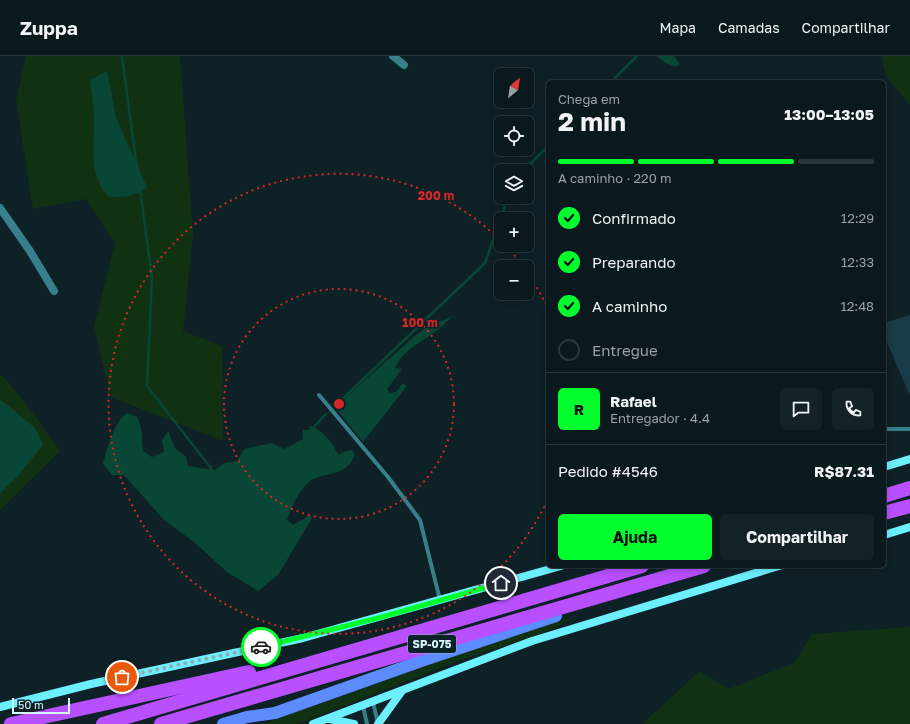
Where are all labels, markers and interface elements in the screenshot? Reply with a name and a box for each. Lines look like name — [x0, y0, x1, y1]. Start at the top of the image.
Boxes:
text: Zuppa — [20, 16, 78, 39]
text: Mapa — [659, 19, 696, 36]
text: Camadas — [718, 19, 780, 36]
text: Compartilhar — [802, 19, 890, 36]
north arrow — [494, 68, 534, 108]
map controls — [494, 68, 534, 300]
text: Chega em — [558, 91, 620, 107]
text: 13:00–13:05 — [784, 105, 874, 123]
text: 2 min — [558, 106, 626, 137]
button: locate — [494, 116, 534, 156]
button: layers — [494, 164, 534, 204]
text: A caminho · 220 m — [558, 170, 671, 186]
text: 200 m — [418, 188, 454, 203]
icon: check — [558, 207, 580, 229]
text: Confirmado — [592, 209, 676, 227]
text: 12:29 — [841, 210, 874, 226]
button: + — [494, 212, 534, 252]
icon: check — [558, 251, 580, 273]
text: Preparando — [592, 253, 676, 271]
text: 12:33 — [841, 254, 874, 270]
button: − — [494, 260, 534, 300]
icon: check — [558, 295, 580, 317]
text: A caminho — [592, 297, 667, 315]
text: 12:48 — [840, 298, 874, 314]
text: 100 m — [402, 315, 438, 330]
text: Entregue — [592, 341, 658, 359]
button: chat — [780, 388, 822, 430]
button: phone — [832, 388, 874, 430]
text: Rafael — [610, 392, 657, 410]
centre of rings — [332, 397, 346, 411]
text: R — [574, 400, 584, 418]
text: Entregador · 4.4 — [610, 410, 710, 426]
text: Pedido #4546 — [558, 462, 658, 480]
text: R$87.31 — [814, 462, 874, 480]
button: Ajuda — [558, 514, 712, 560]
button: Compartilhar — [720, 514, 874, 560]
pin — [484, 566, 518, 600]
icon: home — [490, 572, 512, 594]
courier — [241, 627, 281, 667]
road number: SP-075 — [408, 635, 456, 653]
icon: car — [250, 636, 272, 658]
pin — [105, 660, 139, 694]
icon: bag — [111, 666, 133, 688]
scale bar — [12, 696, 70, 715]
text: 50 m — [18, 698, 44, 711]

